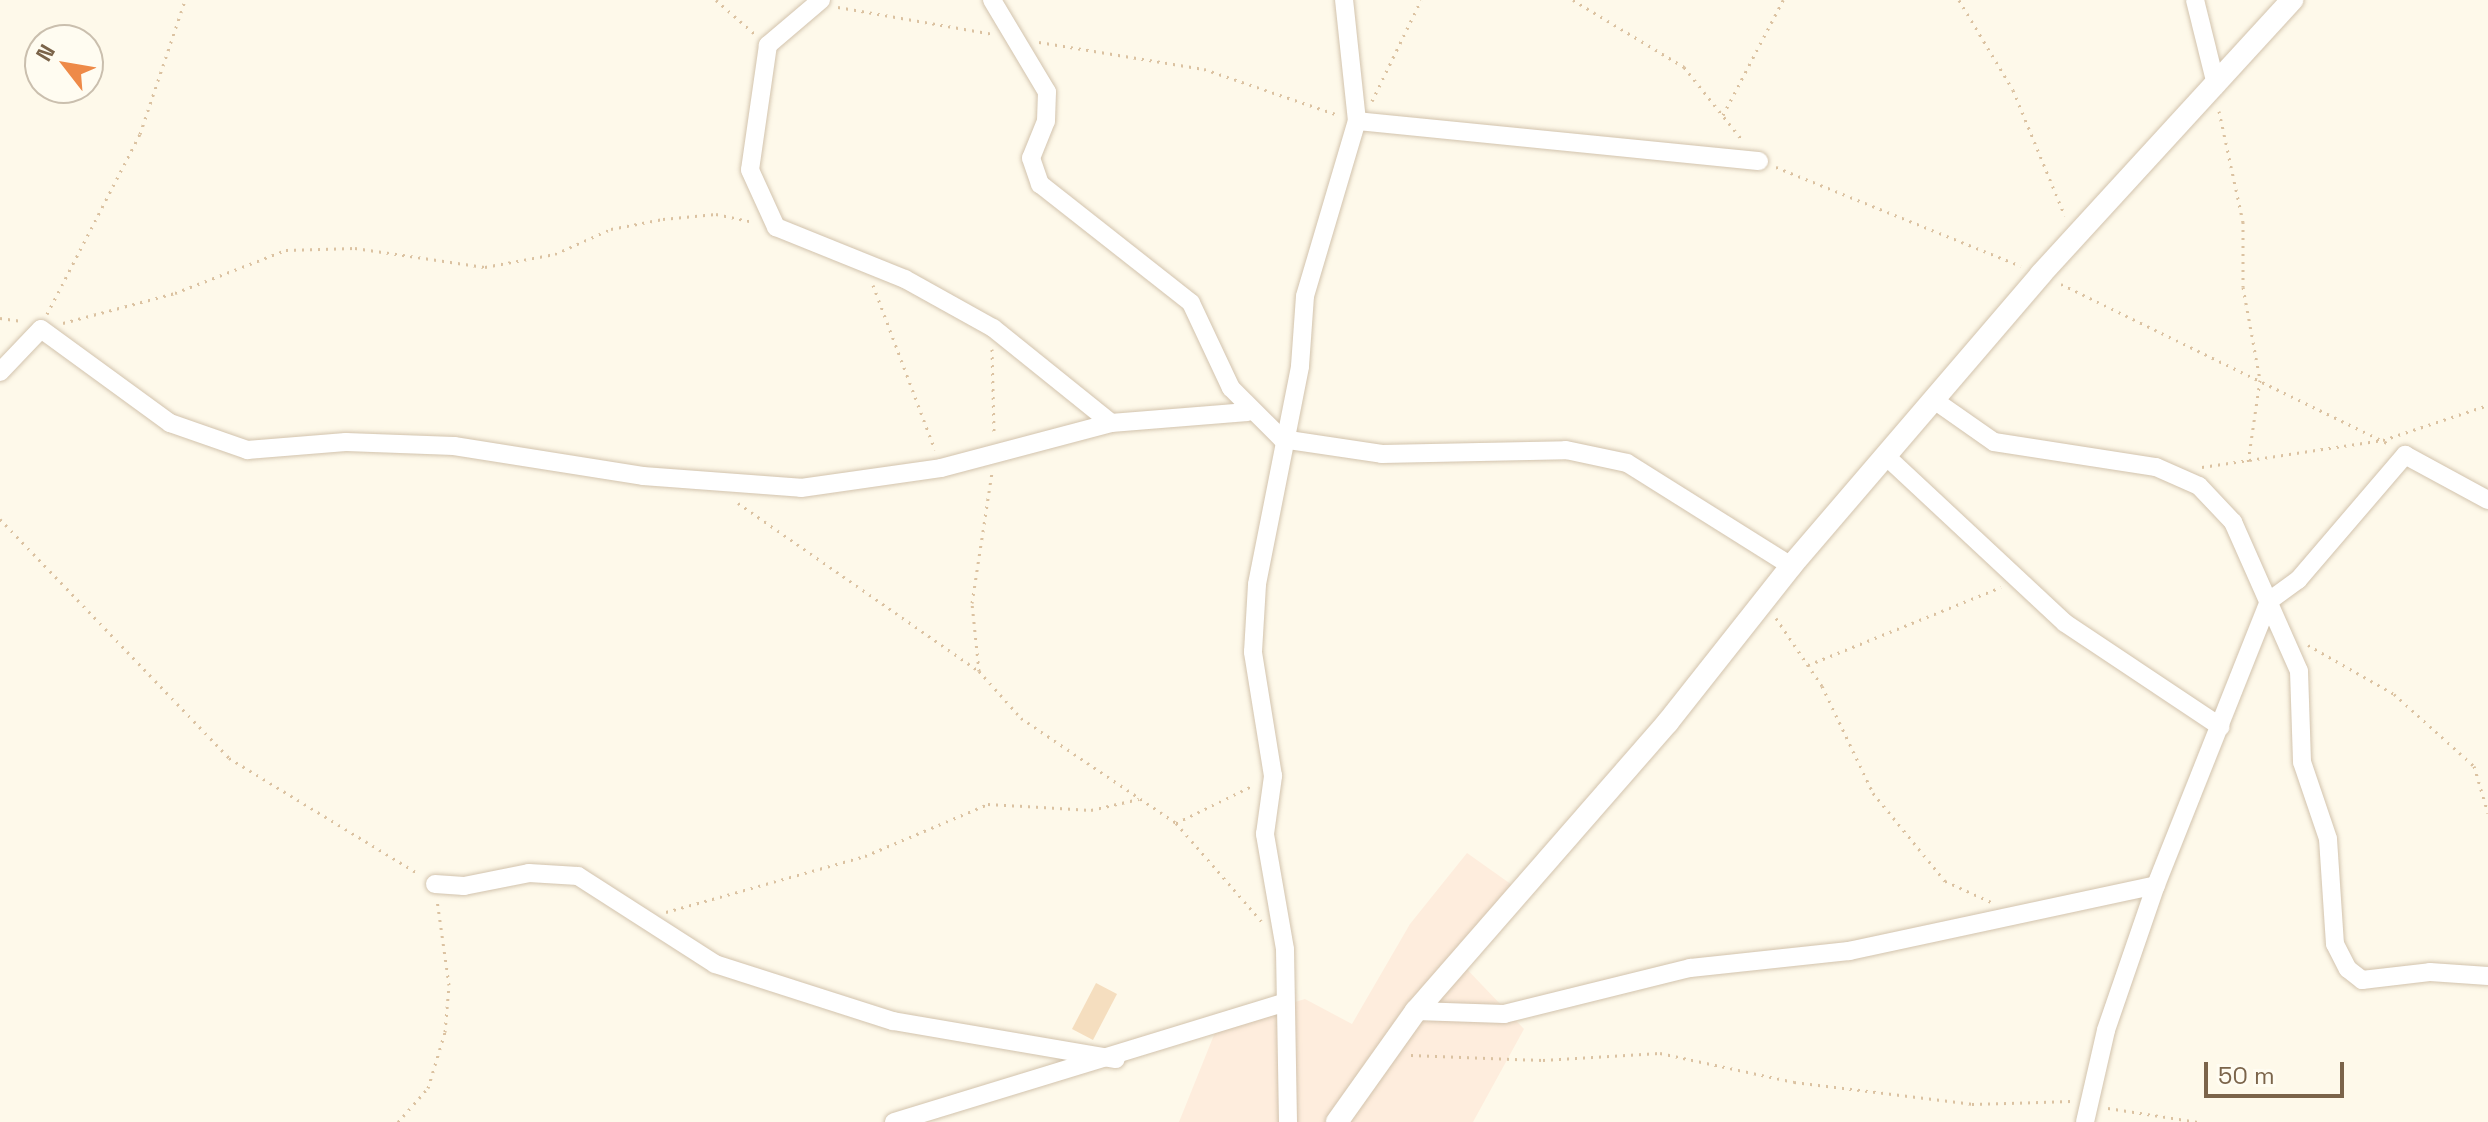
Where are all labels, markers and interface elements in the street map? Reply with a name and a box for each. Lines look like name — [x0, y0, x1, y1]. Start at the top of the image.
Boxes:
north arrow — [24, 24, 104, 104]
text: N — [29, 39, 61, 66]
scale bar — [2208, 1046, 2348, 1096]
text: 50 m — [2218, 1060, 2275, 1091]

